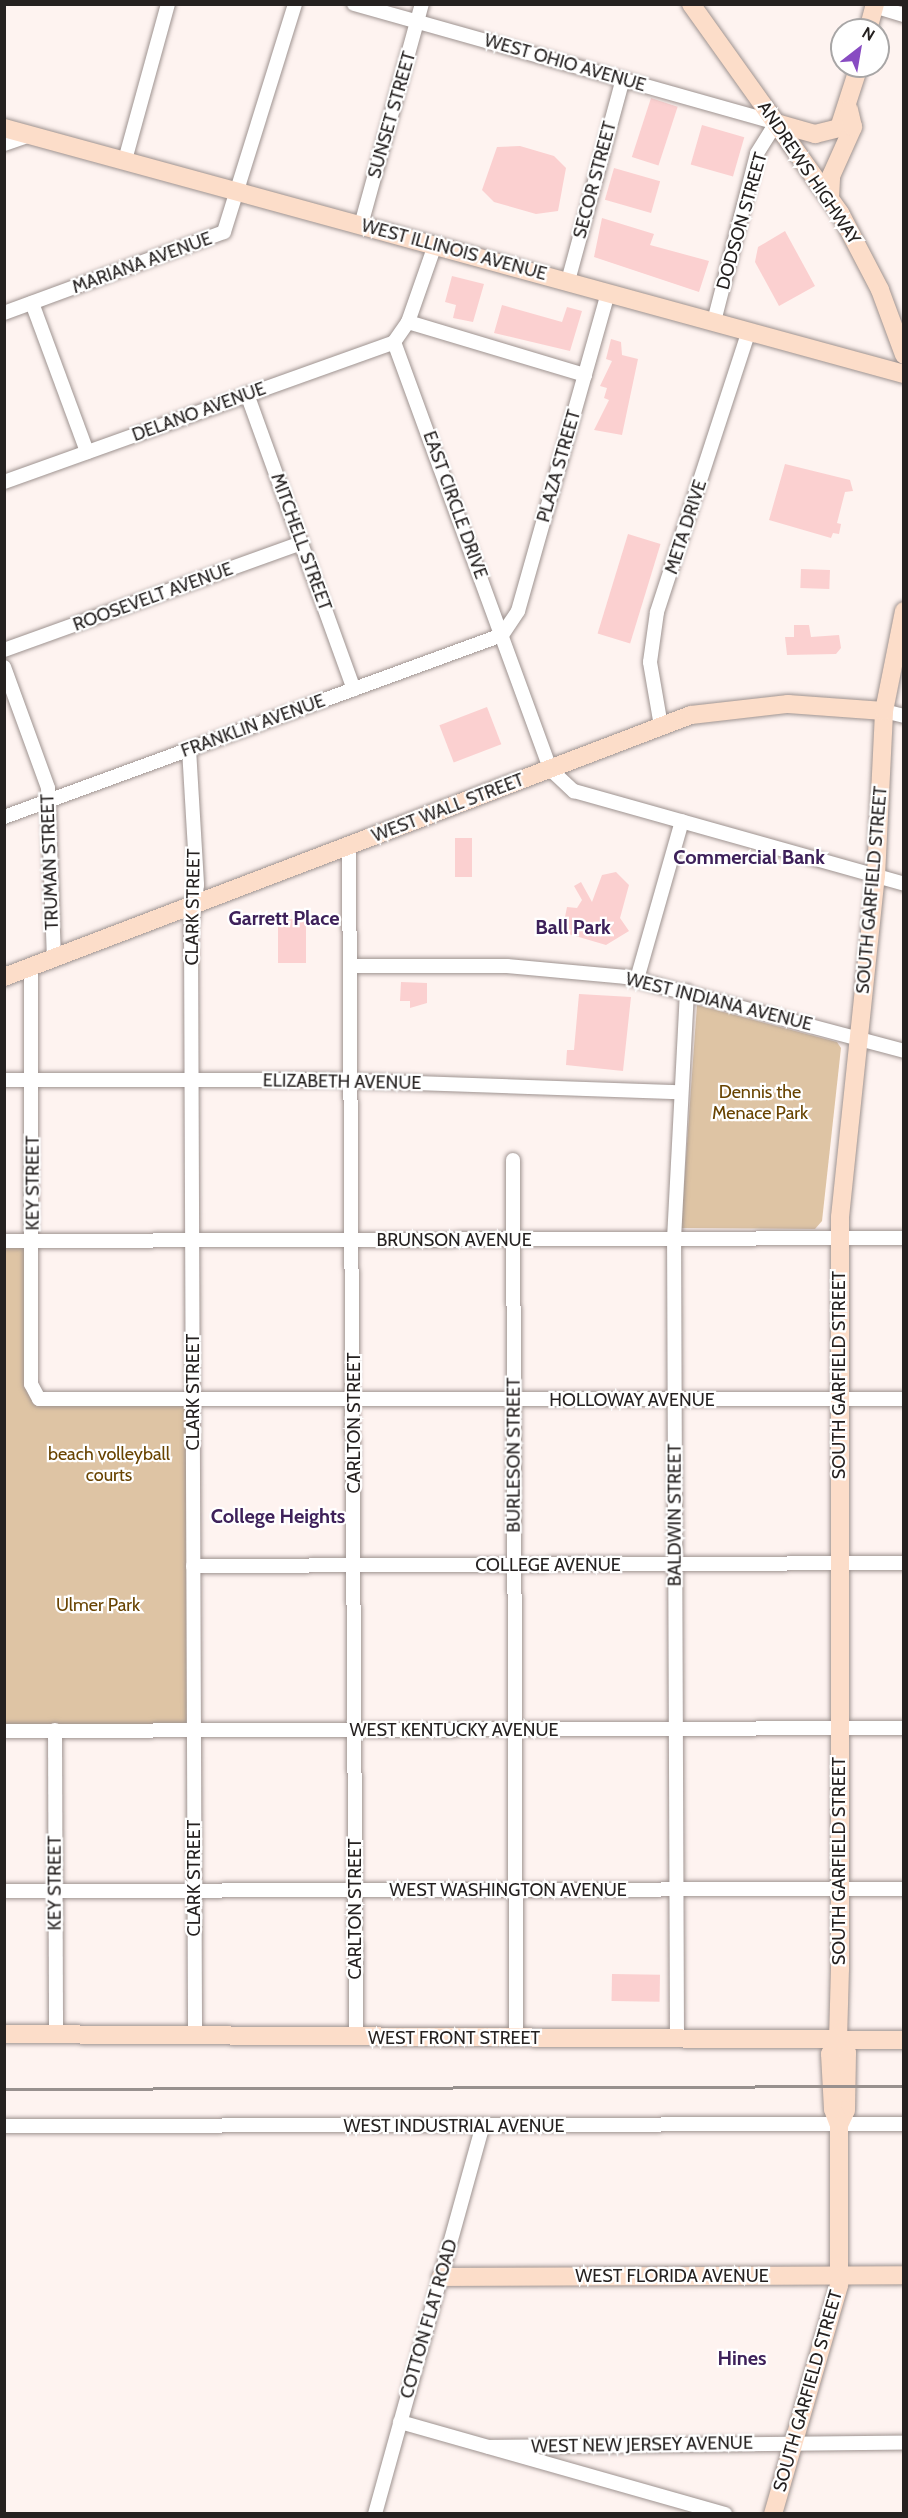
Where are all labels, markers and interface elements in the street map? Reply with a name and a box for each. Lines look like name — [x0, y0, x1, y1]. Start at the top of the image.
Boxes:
north arrow — [830, 18, 890, 78]
text: N — [859, 23, 878, 45]
street label: WEST OHIO AVENUE — [482, 30, 648, 96]
street label: SUNSET STREET — [364, 49, 420, 181]
street label: ANDREWS HIGHWAY — [753, 97, 865, 249]
street label: SECOR STREET — [569, 119, 621, 241]
street label: DODSON STREET — [712, 150, 772, 292]
street label: WEST ILLINOIS AVENUE — [359, 215, 549, 285]
street label: MARIANA AVENUE — [69, 228, 215, 298]
street label: DELANO AVENUE — [129, 378, 269, 446]
street label: PLAZA STREET — [533, 407, 585, 525]
street label: EAST CIRCLE DRIVE — [418, 428, 492, 582]
street label: MITCHELL STREET — [266, 470, 336, 614]
street label: META DRIVE — [661, 477, 711, 577]
street label: ROOSEVELT AVENUE — [70, 558, 236, 636]
street label: FRANKLIN AVENUE — [178, 690, 328, 762]
street label: WEST WALL STREET — [369, 769, 527, 847]
street label: SOUTH GARFIELD STREET — [852, 785, 892, 995]
street label: TRUMAN STREET — [37, 794, 63, 930]
district label: Commercial Bank — [673, 845, 825, 869]
street label: CLARK STREET — [181, 848, 205, 966]
district label: Garrett Place — [228, 906, 340, 930]
district label: Ball Park — [535, 915, 611, 939]
street label: WEST INDIANA AVENUE — [623, 968, 815, 1036]
street label: ELIZABETH AVENUE — [263, 1070, 421, 1094]
park label: Dennis the Menace Park — [712, 1082, 808, 1124]
street label: KEY STREET — [22, 1136, 44, 1230]
street label: BRUNSON AVENUE — [376, 1229, 532, 1251]
street label: SOUTH GARFIELD STREET — [828, 1271, 850, 1479]
street label: CLARK STREET — [182, 1334, 204, 1450]
street label: CARLTON STREET — [343, 1352, 365, 1494]
street label: BURLESON STREET — [503, 1377, 525, 1533]
street label: HOLLOWAY AVENUE — [549, 1389, 715, 1411]
park label: beach volleyball courts — [48, 1444, 170, 1486]
street label: BALDWIN STREET — [664, 1444, 686, 1586]
district label: College Heights — [211, 1504, 345, 1528]
street label: COLLEGE AVENUE — [475, 1554, 621, 1576]
park label: Ulmer Park — [56, 1594, 140, 1616]
street label: WEST KENTUCKY AVENUE — [350, 1719, 558, 1741]
street label: SOUTH GARFIELD STREET — [828, 1757, 850, 1965]
street label: CLARK STREET — [183, 1820, 205, 1936]
street label: KEY STREET — [44, 1836, 66, 1930]
street label: CARLTON STREET — [344, 1838, 366, 1980]
street label: WEST WASHINGTON AVENUE — [389, 1879, 627, 1901]
street label: WEST FRONT STREET — [368, 2027, 540, 2049]
street label: WEST INDUSTRIAL AVENUE — [343, 2115, 565, 2137]
street label: COTTON FLAT ROAD — [396, 2237, 462, 2401]
street label: WEST FLORIDA AVENUE — [575, 2265, 769, 2287]
street label: SOUTH GARFIELD STREET — [769, 2288, 847, 2494]
district label: Hines — [717, 2346, 767, 2370]
street label: WEST NEW JERSEY AVENUE — [531, 2432, 753, 2458]

